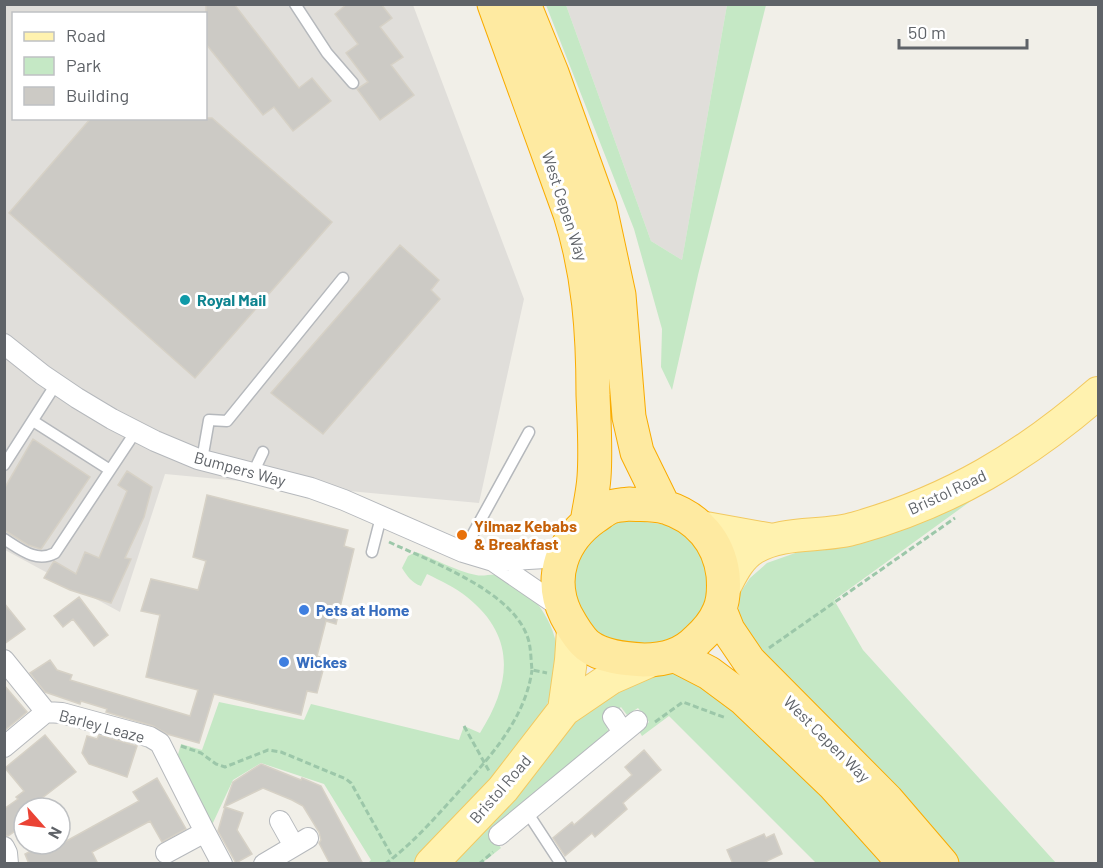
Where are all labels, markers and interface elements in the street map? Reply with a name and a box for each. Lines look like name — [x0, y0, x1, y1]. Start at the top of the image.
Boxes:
legend — [12, 12, 207, 120]
scale bar — [899, 12, 1026, 50]
text: 50 m — [908, 21, 946, 43]
text: Road — [66, 24, 106, 46]
text: Park — [66, 54, 101, 76]
text: Building — [66, 84, 129, 106]
street label: West Cepen Way — [539, 149, 592, 264]
place label: Royal Mail — [197, 290, 266, 309]
marker: Royal Mail — [178, 293, 192, 307]
street label: Bumpers Way — [192, 447, 289, 490]
street label: Bristol Road — [905, 465, 989, 518]
place label: Yilmaz Kebabs & Breakfast — [474, 516, 577, 553]
marker: Yilmaz Kebabs & Breakfast — [455, 528, 469, 542]
place label: Pets at Home — [316, 600, 410, 619]
marker: Pets at Home — [297, 603, 311, 617]
place label: Wickes — [296, 652, 347, 671]
marker: Wickes — [277, 655, 291, 669]
street label: West Cepen Way — [780, 691, 875, 786]
street label: Barley Leaze — [57, 705, 147, 746]
street label: Bristol Road — [465, 751, 534, 827]
north arrow — [12, 796, 72, 856]
text: N — [45, 824, 67, 842]

